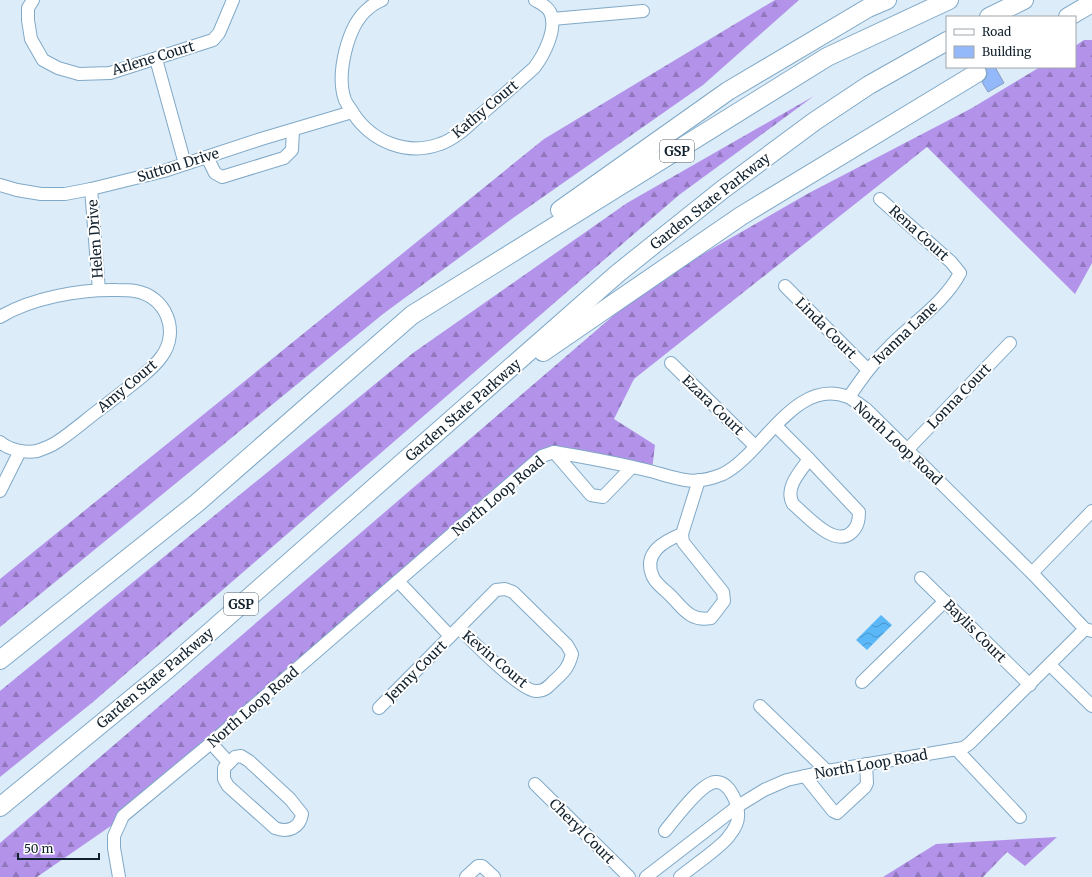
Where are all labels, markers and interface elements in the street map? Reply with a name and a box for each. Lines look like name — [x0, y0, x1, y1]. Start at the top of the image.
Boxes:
legend — [946, 16, 1076, 68]
text: Road — [982, 24, 1011, 39]
street label: Arlene Court — [109, 37, 197, 79]
text: Building — [982, 44, 1032, 59]
street label: Kathy Court — [448, 76, 522, 142]
road number: GSP — [660, 140, 694, 162]
street label: Sutton Drive — [135, 144, 221, 186]
street label: Garden State Parkway — [646, 148, 774, 253]
street label: Helen Drive — [83, 199, 107, 279]
street label: Rena Court — [885, 201, 953, 265]
street label: Linda Court — [792, 294, 861, 363]
street label: Ivanna Lane — [869, 298, 941, 368]
street label: Garden State Parkway — [402, 354, 525, 465]
street label: Amy Court — [93, 355, 161, 417]
street label: Lonna Court — [923, 359, 995, 432]
street label: Ezara Court — [678, 371, 748, 439]
street label: North Loop Road — [850, 397, 946, 489]
street label: North Loop Road — [448, 452, 548, 540]
road number: GSP — [224, 593, 258, 615]
street label: Baylis Court — [940, 596, 1011, 667]
street label: Garden State Parkway — [93, 623, 218, 732]
street label: Kevin Court — [459, 626, 532, 692]
street label: Jenny Court — [381, 636, 451, 706]
street label: North Loop Road — [204, 662, 303, 751]
street label: North Loop Road — [813, 745, 930, 783]
street label: Cheryl Court — [545, 794, 619, 868]
scale bar — [18, 835, 99, 861]
text: 50 m — [24, 841, 53, 856]

